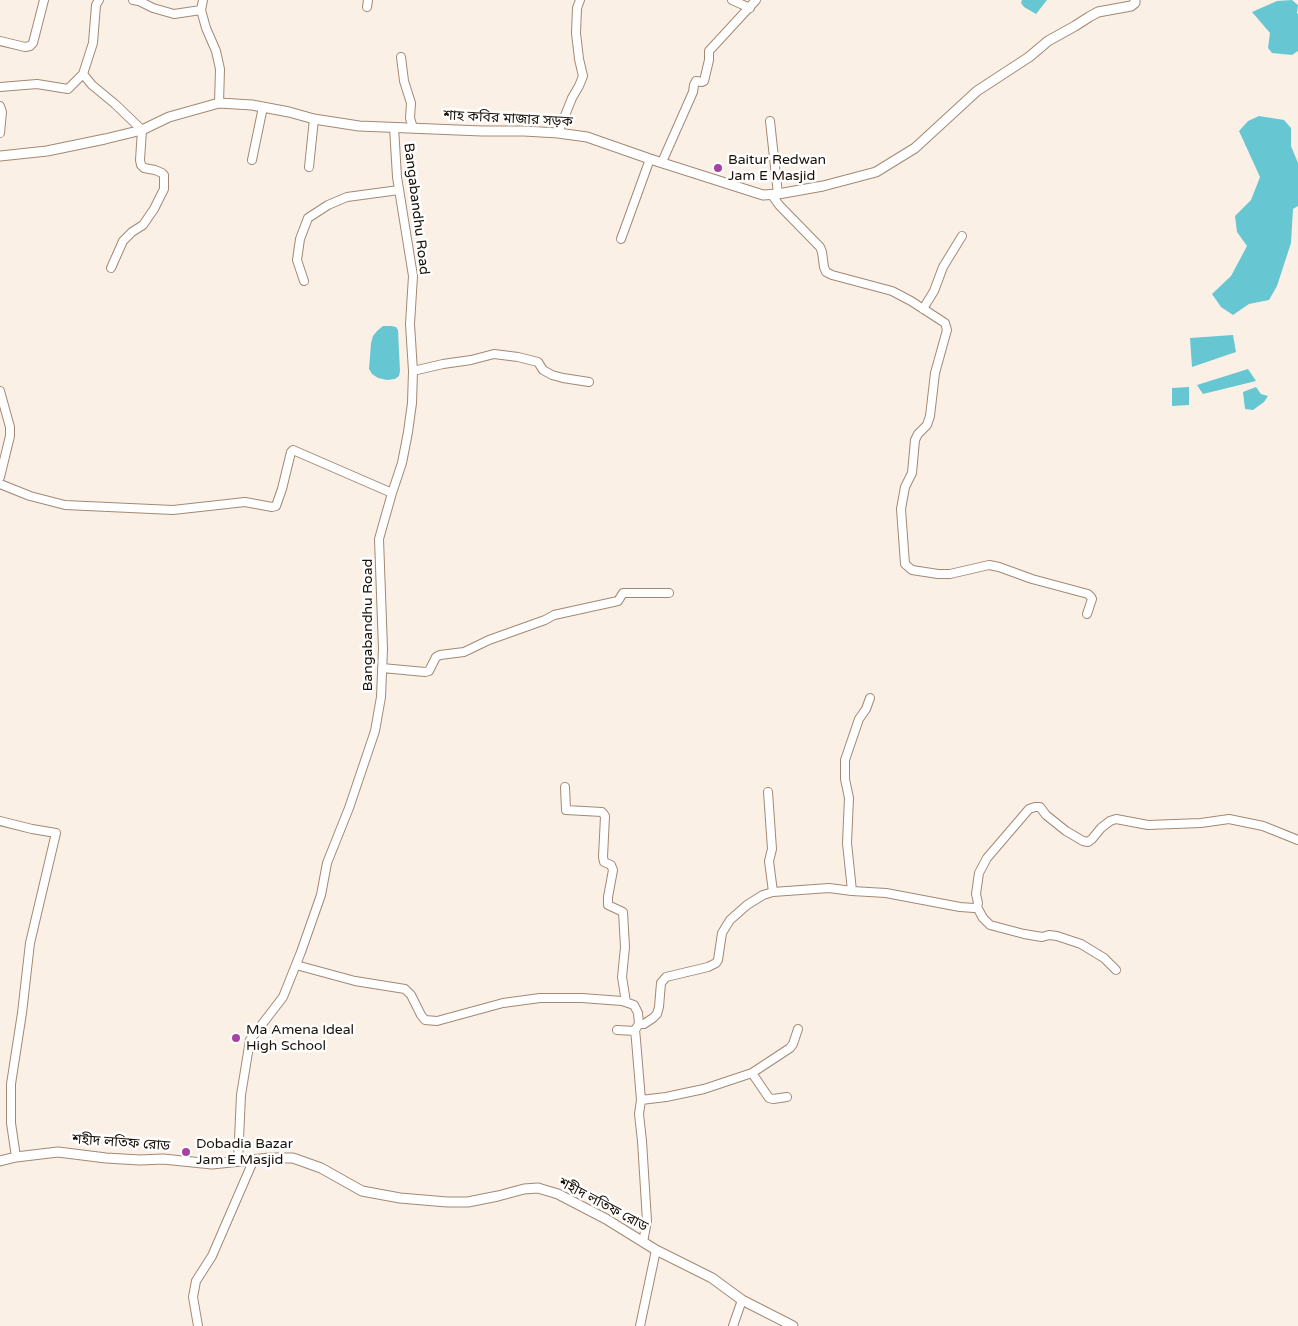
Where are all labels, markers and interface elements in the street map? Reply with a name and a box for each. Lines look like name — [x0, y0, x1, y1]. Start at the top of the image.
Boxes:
street label: শাহ কবির মাজার সড়ক — [443, 107, 573, 131]
street label: Bangabandhu Road — [400, 142, 432, 276]
place label: Baitur Redwan Jam E Masjid — [728, 152, 826, 184]
marker: Baitur Redwan Jam E Masjid — [712, 162, 724, 174]
street label: Bangabandhu Road — [360, 559, 376, 691]
place label: Ma Amena Ideal High School — [246, 1022, 354, 1054]
marker: Ma Amena Ideal High School — [230, 1032, 242, 1044]
street label: শহীদ লতিফ রোড — [71, 1131, 171, 1155]
place label: Dobadia Bazar Jam E Masjid — [196, 1136, 293, 1168]
marker: Dobadia Bazar Jam E Masjid — [180, 1146, 192, 1158]
street label: শহীদ লতিফ রোড — [556, 1174, 650, 1236]

